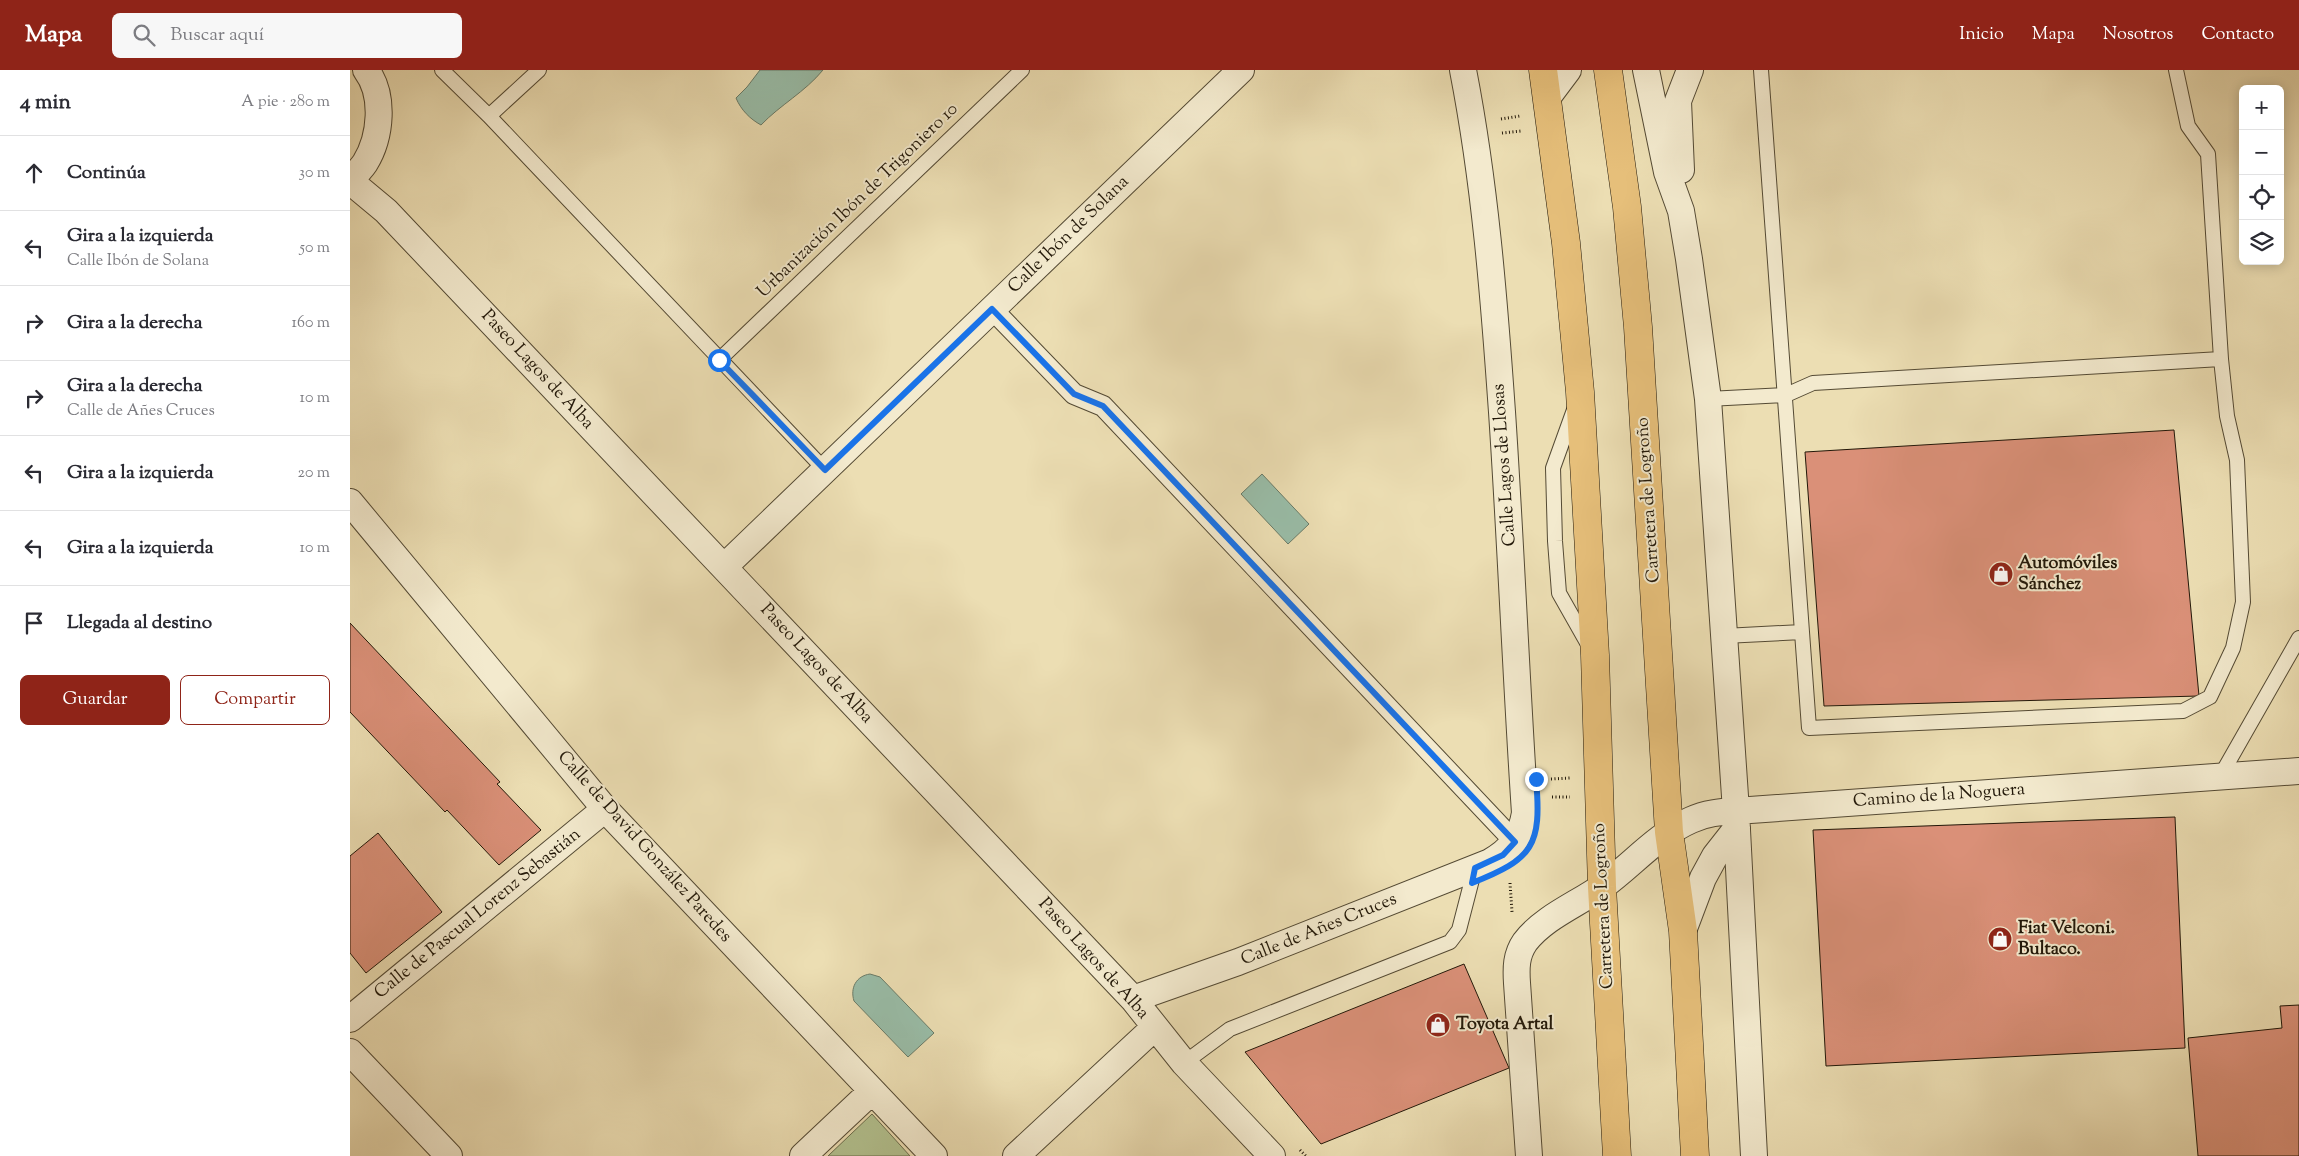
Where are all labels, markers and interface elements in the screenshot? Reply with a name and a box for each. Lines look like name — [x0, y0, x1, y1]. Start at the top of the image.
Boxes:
search box — [112, 13, 462, 58]
text: Mapa — [25, 18, 82, 52]
icon: search — [130, 21, 158, 49]
text: Buscar aquí — [170, 22, 264, 49]
text: Inicio — [1959, 22, 2004, 48]
text: Mapa — [2032, 22, 2075, 48]
text: Nosotros — [2103, 22, 2173, 48]
text: Contacto — [2201, 22, 2274, 48]
map controls — [2239, 85, 2284, 265]
button: + — [2239, 85, 2284, 130]
text: 4 min — [20, 88, 71, 118]
text: A pie · 280 m — [241, 91, 330, 114]
street label: Urbanización Ibón de Trigoniero 10 — [751, 97, 965, 305]
button: − — [2239, 130, 2284, 175]
icon: ahead — [20, 159, 48, 187]
text: Continúa — [67, 160, 146, 187]
text: 30 m — [299, 162, 330, 185]
street label: Calle Ibón de Solana — [1002, 170, 1136, 300]
button: locate — [2239, 175, 2284, 220]
button: layers — [2239, 220, 2284, 265]
text: Gira a la izquierda — [67, 223, 213, 250]
icon: left — [20, 234, 48, 262]
text: 50 m — [299, 237, 330, 260]
text: Calle Ibón de Solana — [67, 250, 209, 273]
street label: Paseo Lagos de Alba — [474, 304, 600, 436]
icon: right — [20, 309, 48, 337]
text: Gira a la derecha — [67, 310, 202, 337]
text: 160 m — [292, 312, 330, 335]
route start — [708, 349, 731, 372]
text: Gira a la derecha — [67, 373, 202, 400]
street label: Calle Lagos de Llosas — [1486, 383, 1524, 547]
icon: right — [20, 384, 48, 412]
text: 10 m — [300, 387, 330, 410]
text: Calle de Añes Cruces — [67, 400, 215, 423]
street label: Carretera de Logroño — [1630, 416, 1668, 584]
icon: left — [20, 459, 48, 487]
text: Gira a la izquierda — [67, 460, 213, 487]
text: 20 m — [297, 462, 330, 485]
icon: left — [20, 534, 48, 562]
text: Gira a la izquierda — [67, 535, 213, 562]
text: 10 m — [300, 537, 330, 560]
place label: Automóviles Sánchez — [2018, 551, 2117, 598]
shop icon: Automóviles Sánchez — [1988, 561, 2014, 587]
street label: Paseo Lagos de Alba — [753, 598, 879, 730]
icon: arrive — [20, 609, 48, 637]
text: Llegada al destino — [67, 610, 212, 637]
button: Guardar — [20, 675, 170, 725]
button: Compartir — [180, 675, 330, 725]
street label: Calle de David González Paredes — [551, 745, 737, 949]
route end — [1525, 768, 1548, 791]
street label: Camino de la Noguera — [1852, 777, 2026, 815]
street label: Calle de Pascual Lorenz Sebastián — [369, 822, 587, 1006]
street label: Carretera de Logroño — [1587, 822, 1621, 990]
street label: Calle de Añes Cruces — [1237, 887, 1401, 973]
street label: Paseo Lagos de Alba — [1031, 892, 1155, 1026]
place label: Fiat Velconi. Bultaco. — [2018, 916, 2115, 963]
shop icon: Fiat Velconi. Bultaco. — [1987, 926, 2013, 952]
shop icon: Toyota Artal — [1425, 1012, 1451, 1038]
place label: Toyota Artal — [1456, 1012, 1555, 1038]

